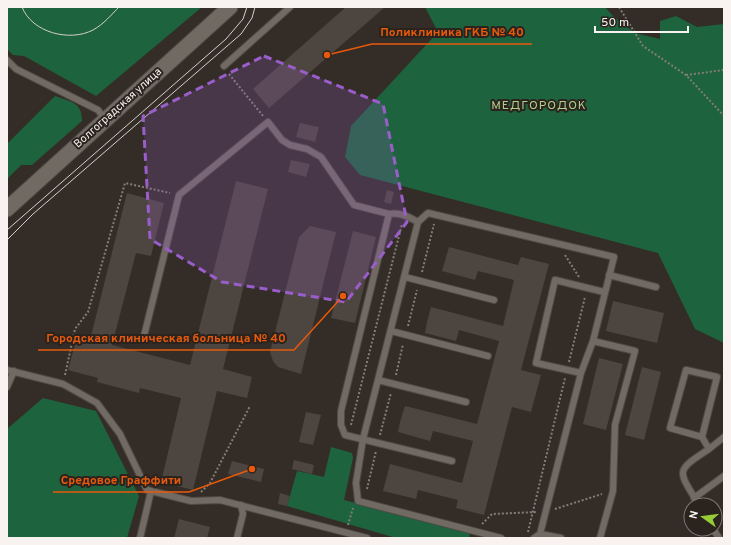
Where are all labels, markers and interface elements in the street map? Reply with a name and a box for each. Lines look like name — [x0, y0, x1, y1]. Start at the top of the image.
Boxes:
scale bar — [595, 8, 688, 34]
text: 50 m — [601, 15, 629, 31]
callout: Поликлиника ГКБ № 40 — [372, 20, 532, 44]
text: Поликлиника ГКБ № 40 — [380, 25, 524, 41]
street label: Волгоградская улица — [71, 65, 165, 151]
district label: МЕДГОРОДОК — [491, 98, 587, 114]
callout: Городская клиническая больница № 40 — [38, 326, 294, 350]
text: Городская клиническая больница № 40 — [46, 331, 286, 347]
callout: Средовое Граффити — [53, 468, 189, 492]
text: Средовое Граффити — [61, 473, 181, 489]
north arrow — [683, 497, 723, 537]
text: N — [687, 509, 702, 520]

